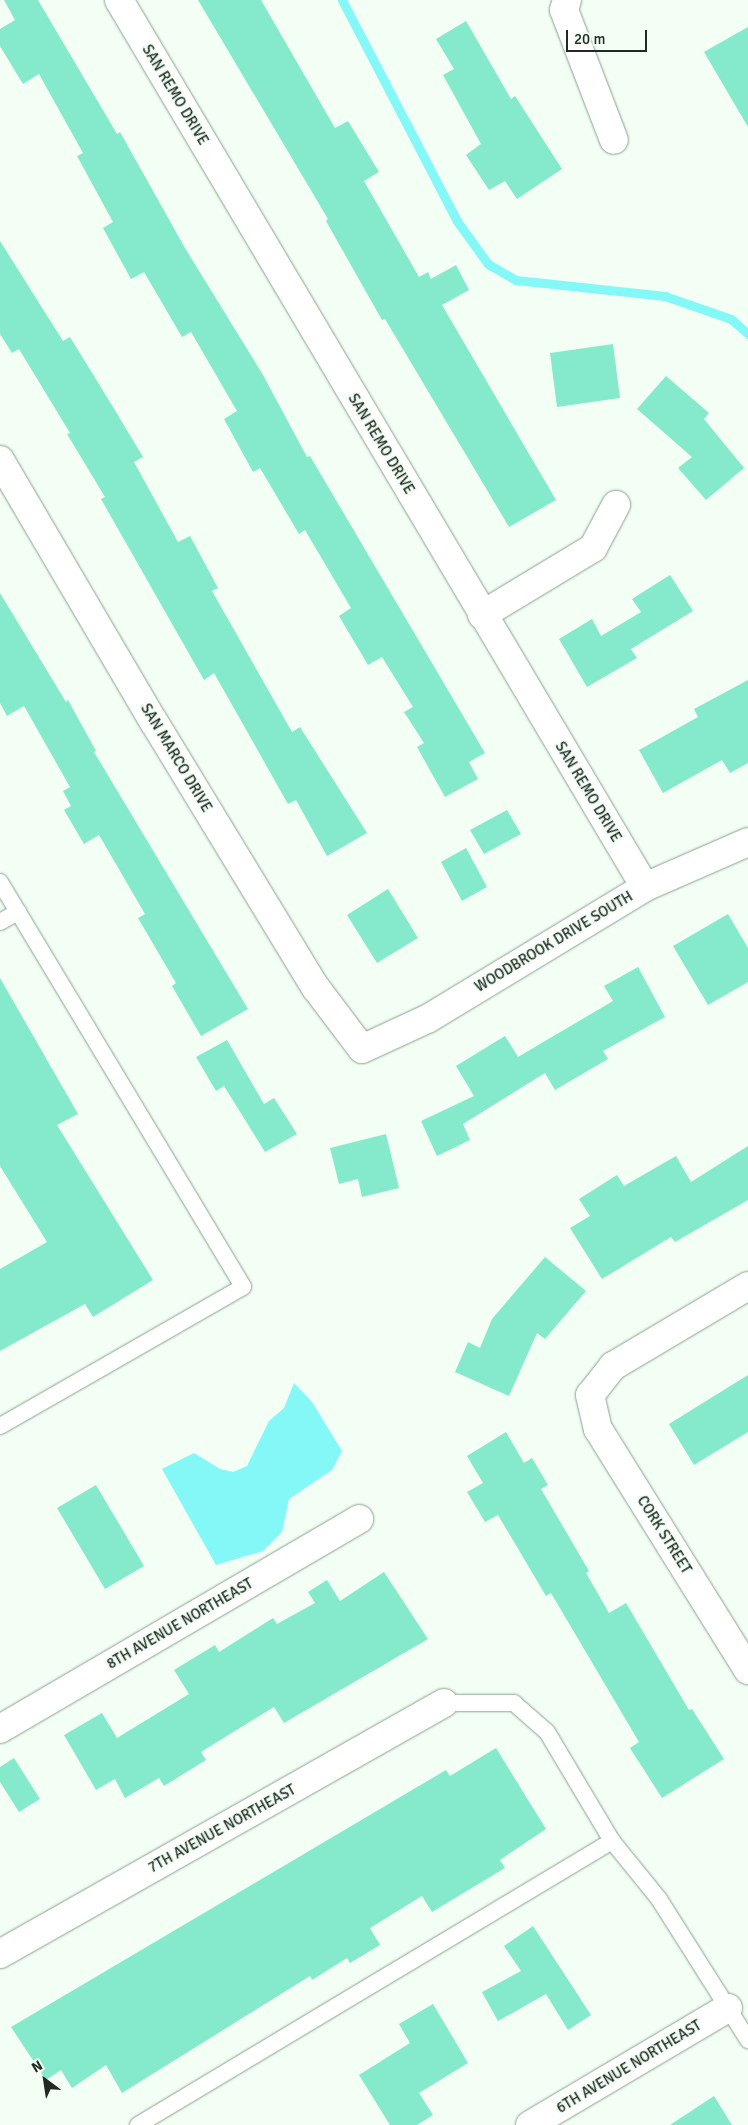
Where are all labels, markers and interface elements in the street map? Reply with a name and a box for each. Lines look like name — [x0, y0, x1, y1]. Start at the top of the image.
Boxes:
scale bar — [568, 20, 649, 52]
text: 20 m — [574, 30, 605, 48]
street label: SAN REMO DRIVE — [138, 41, 212, 149]
street label: SAN REMO DRIVE — [344, 390, 418, 498]
street label: SAN MARCO DRIVE — [137, 700, 215, 816]
street label: SAN REMO DRIVE — [551, 738, 625, 846]
street label: WOODBROOK DRIVE SOUTH — [472, 888, 636, 996]
street label: CORK STREET — [633, 1493, 695, 1577]
street label: 8TH AVENUE NORTHEAST — [104, 1575, 256, 1673]
street label: 7TH AVENUE NORTHEAST — [145, 1781, 299, 1877]
street label: 6TH AVENUE NORTHEAST — [553, 2017, 705, 2117]
north arrow — [20, 2055, 70, 2105]
text: N — [28, 2057, 46, 2077]

